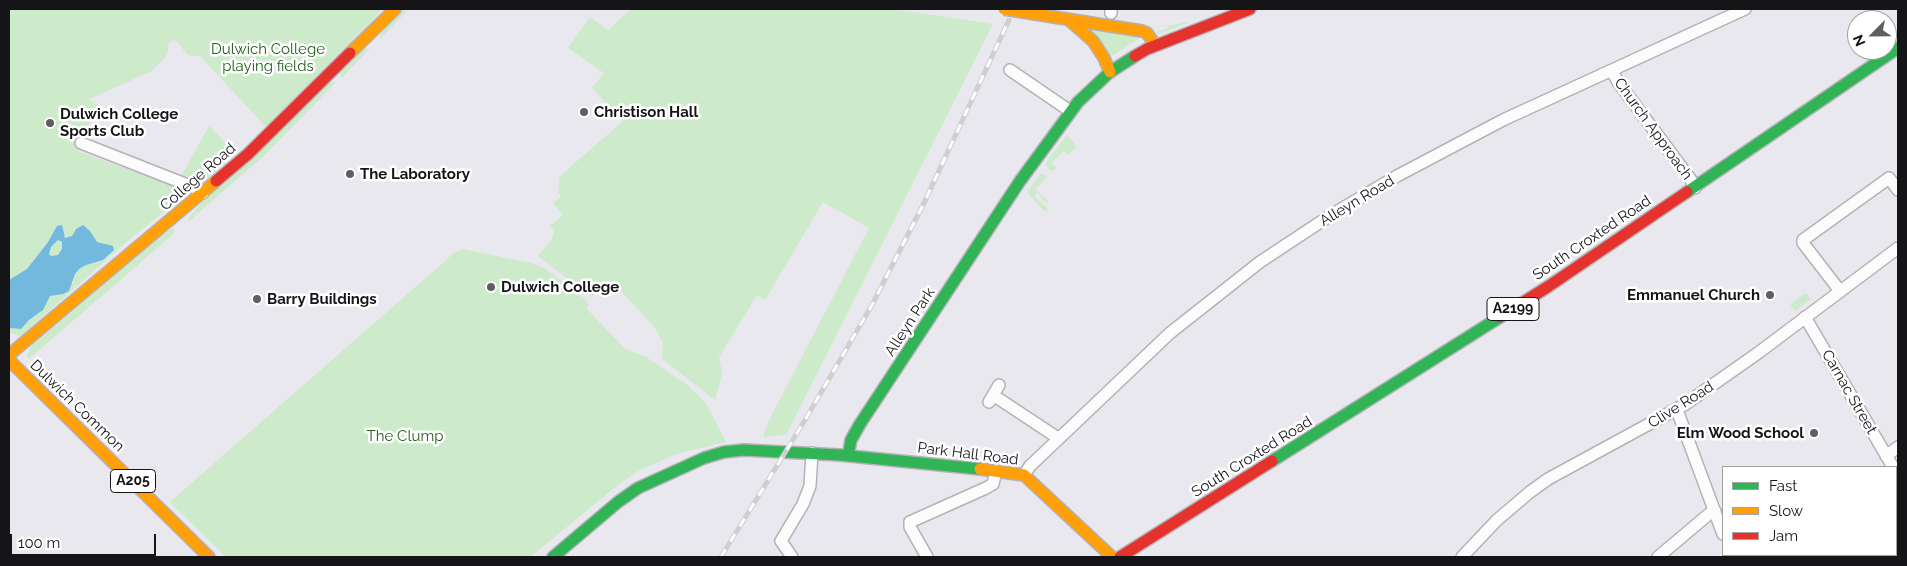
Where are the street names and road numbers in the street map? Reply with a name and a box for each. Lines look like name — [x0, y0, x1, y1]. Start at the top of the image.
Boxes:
street label: Church Approach — [1610, 75, 1696, 183]
street label: College Road — [157, 139, 239, 215]
street label: Alleyn Road — [1317, 172, 1397, 230]
street label: South Croxted Road — [1529, 192, 1655, 284]
street label: Alleyn Park — [881, 284, 939, 360]
road number: A2199 — [1487, 298, 1539, 320]
street label: Carnac Street — [1818, 347, 1880, 437]
street label: Dulwich Common — [26, 356, 128, 456]
street label: Clive Road — [1645, 378, 1717, 432]
street label: South Croxted Road — [1188, 413, 1316, 501]
street label: Park Hall Road — [916, 439, 1020, 469]
road number: A205 — [110, 470, 156, 492]

